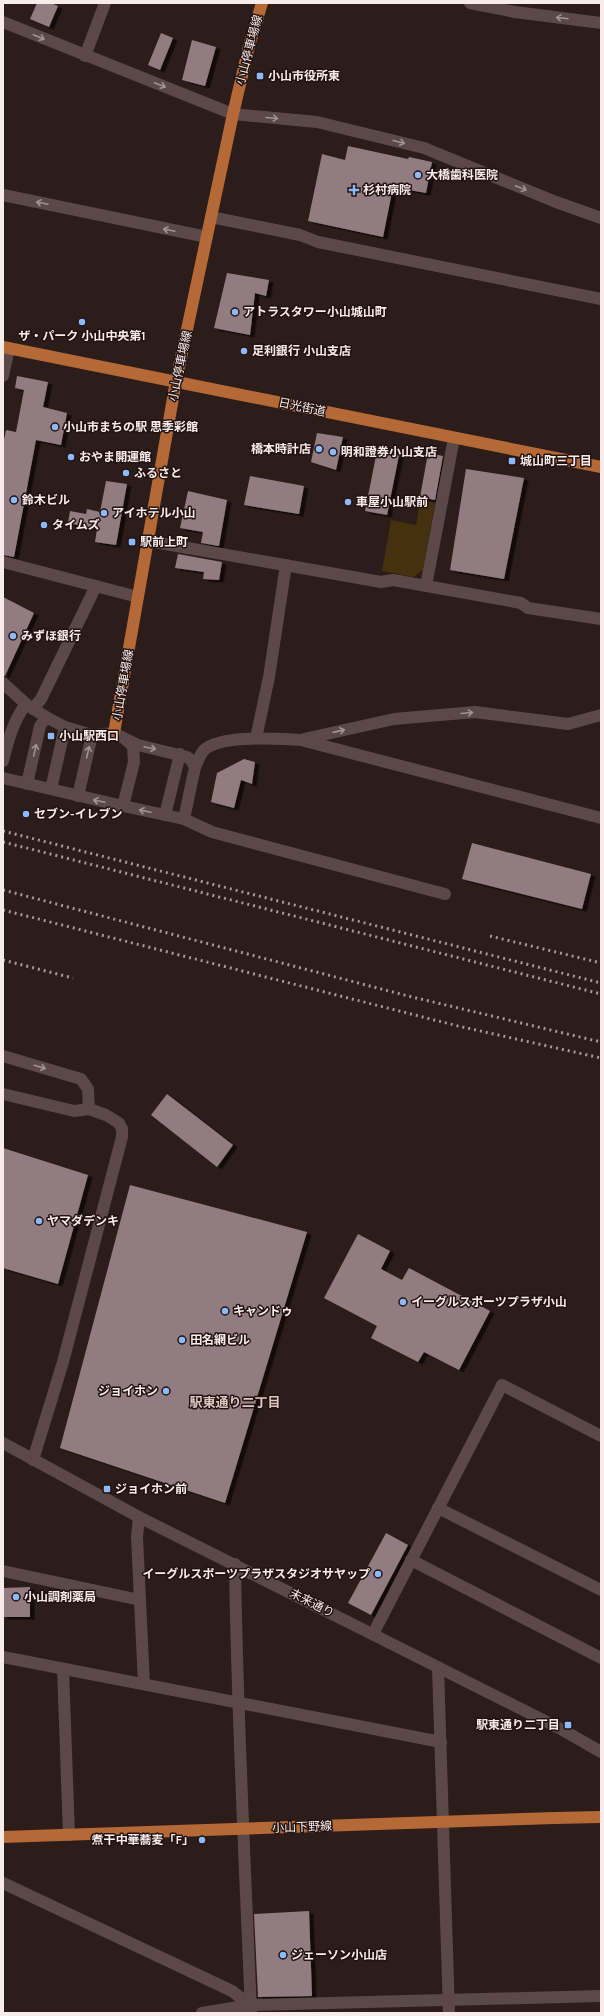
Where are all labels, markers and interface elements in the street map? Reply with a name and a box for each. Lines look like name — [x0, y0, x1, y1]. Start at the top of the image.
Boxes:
street label: 小山停車場線 — [233, 13, 265, 87]
one-way arrow — [556, 14, 569, 22]
one-way arrow — [33, 34, 45, 41]
place label: 小山市役所東 — [268, 69, 340, 83]
marker: 小山市役所東 — [255, 71, 265, 81]
one-way arrow — [153, 82, 165, 90]
one-way arrow — [265, 114, 278, 121]
one-way arrow — [393, 139, 406, 146]
place label: 大橋歯科医院 — [426, 168, 498, 182]
marker: 大橋歯科医院 — [413, 170, 423, 180]
place label: 杉村病院 — [363, 183, 411, 197]
marker: 杉村病院 — [348, 184, 360, 196]
one-way arrow — [514, 184, 526, 192]
one-way arrow — [35, 199, 48, 207]
one-way arrow — [163, 225, 176, 233]
place label: アトラスタワー小山城山町 — [243, 305, 387, 319]
marker: アトラスタワー小山城山町 — [230, 307, 240, 317]
marker: ザ・パーク 小山中央第1 — [77, 317, 87, 327]
place label: ザ・パーク 小山中央第1 — [18, 329, 146, 343]
street label: 小山停車場線 — [166, 329, 194, 403]
place label: 足利銀行 小山支店 — [252, 344, 351, 358]
marker: 足利銀行 小山支店 — [239, 346, 249, 356]
street label: 日光街道 — [277, 395, 327, 419]
place label: 小山市まちの駅 思季彩館 — [63, 420, 198, 434]
marker: 小山市まちの駅 思季彩館 — [50, 422, 60, 432]
place label: 橋本時計店 — [251, 442, 311, 456]
marker: 橋本時計店 — [314, 444, 324, 454]
place label: 明和證券小山支店 — [341, 445, 437, 459]
marker: 明和證券小山支店 — [328, 447, 338, 457]
place label: おやま開運館 — [79, 450, 151, 464]
marker: おやま開運館 — [66, 452, 76, 462]
place label: 城山町三丁目 — [520, 454, 592, 468]
marker: 城山町三丁目 — [507, 456, 517, 466]
place label: ふるさと — [134, 466, 182, 480]
marker: ふるさと — [121, 468, 131, 478]
place label: 鈴木ビル — [21, 493, 70, 507]
marker: 鈴木ビル — [9, 495, 19, 505]
place label: 車屋小山駅前 — [356, 495, 428, 509]
marker: 車屋小山駅前 — [343, 497, 353, 507]
place label: アイホテル小山 — [112, 506, 195, 520]
marker: アイホテル小山 — [99, 508, 109, 518]
place label: タイムズ — [52, 518, 100, 532]
marker: タイムズ — [39, 520, 49, 530]
place label: 駅前上町 — [140, 535, 188, 549]
marker: 駅前上町 — [127, 537, 137, 547]
place label: みずほ銀行 — [21, 629, 81, 643]
marker: みずほ銀行 — [8, 631, 18, 641]
street label: 小山停車場線 — [110, 648, 136, 722]
one-way arrow — [460, 709, 473, 716]
one-way arrow — [332, 727, 345, 735]
place label: 小山駅西口 — [59, 729, 119, 743]
marker: 小山駅西口 — [46, 731, 56, 741]
one-way arrow — [31, 744, 39, 757]
one-way arrow — [143, 745, 156, 753]
one-way arrow — [84, 746, 92, 759]
one-way arrow — [93, 796, 106, 804]
one-way arrow — [139, 806, 152, 814]
place label: セブン-イレブン — [34, 807, 122, 821]
marker: セブン-イレブン — [21, 809, 31, 819]
one-way arrow — [34, 1064, 47, 1071]
place label: ヤマダデンキ — [47, 1214, 119, 1228]
marker: ヤマダデンキ — [34, 1216, 44, 1226]
place label: イーグルスポーツプラザ小山 — [411, 1295, 567, 1309]
marker: イーグルスポーツプラザ小山 — [398, 1297, 408, 1307]
place label: キャンドゥ — [233, 1304, 293, 1318]
marker: キャンドゥ — [220, 1306, 230, 1316]
place label: 田名網ビル — [190, 1333, 250, 1347]
marker: 田名網ビル — [177, 1335, 187, 1345]
place label: ジョイホン — [98, 1384, 158, 1398]
marker: ジョイホン — [161, 1386, 171, 1396]
district label: 駅東通り二丁目 — [189, 1395, 281, 1410]
place label: ジョイホン前 — [115, 1482, 187, 1496]
marker: ジョイホン前 — [102, 1484, 112, 1494]
place label: イーグルスポーツプラザスタジオサヤップ — [142, 1567, 370, 1581]
marker: イーグルスポーツプラザスタジオサヤップ — [373, 1569, 383, 1579]
street label: 未来通り — [287, 1586, 337, 1620]
place label: 小山調剤薬局 — [24, 1590, 96, 1604]
marker: 小山調剤薬局 — [11, 1592, 21, 1602]
place label: 駅東通り二丁目 — [476, 1718, 560, 1732]
marker: 駅東通り二丁目 — [563, 1720, 573, 1730]
street label: 小山下野線 — [272, 1819, 332, 1835]
place label: 煮干中華蕎麦「F」 — [91, 1833, 194, 1847]
marker: 煮干中華蕎麦「F」 — [197, 1835, 207, 1845]
place label: ジェーソン小山店 — [291, 1948, 387, 1962]
marker: ジェーソン小山店 — [278, 1950, 288, 1960]

